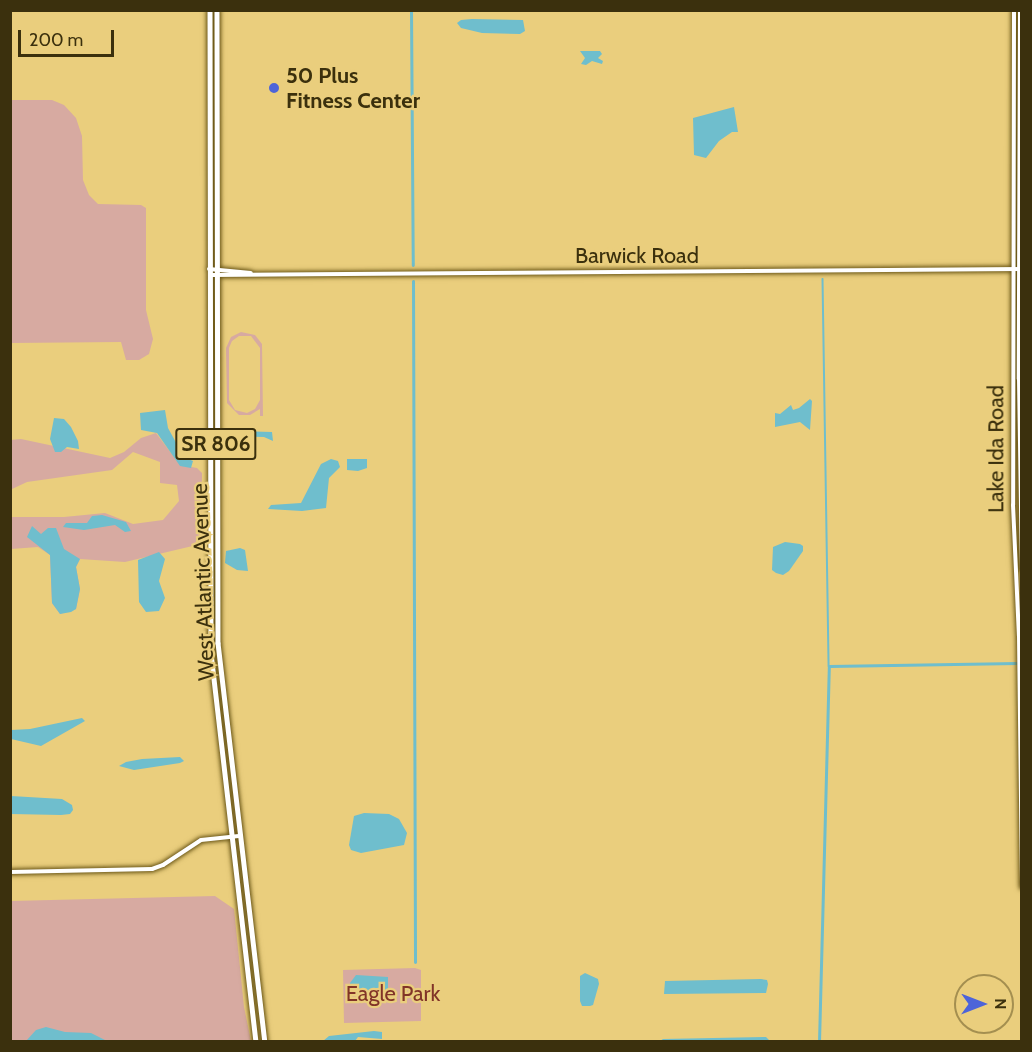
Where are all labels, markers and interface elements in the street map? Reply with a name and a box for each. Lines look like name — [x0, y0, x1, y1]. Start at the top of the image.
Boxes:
scale bar — [21, 18, 117, 56]
text: 200 m — [29, 29, 83, 51]
place label: 50 Plus Fitness Center — [286, 62, 420, 113]
marker: 50 Plus Fitness Center — [267, 81, 281, 95]
street label: Barwick Road — [575, 243, 699, 269]
street label: Lake Ida Road — [983, 385, 1009, 513]
road number: SR 806 — [174, 426, 258, 462]
street label: West Atlantic Avenue — [186, 483, 220, 681]
north arrow — [954, 974, 1014, 1034]
park label: Eagle Park — [346, 981, 440, 1007]
text: N — [991, 998, 1010, 1010]

